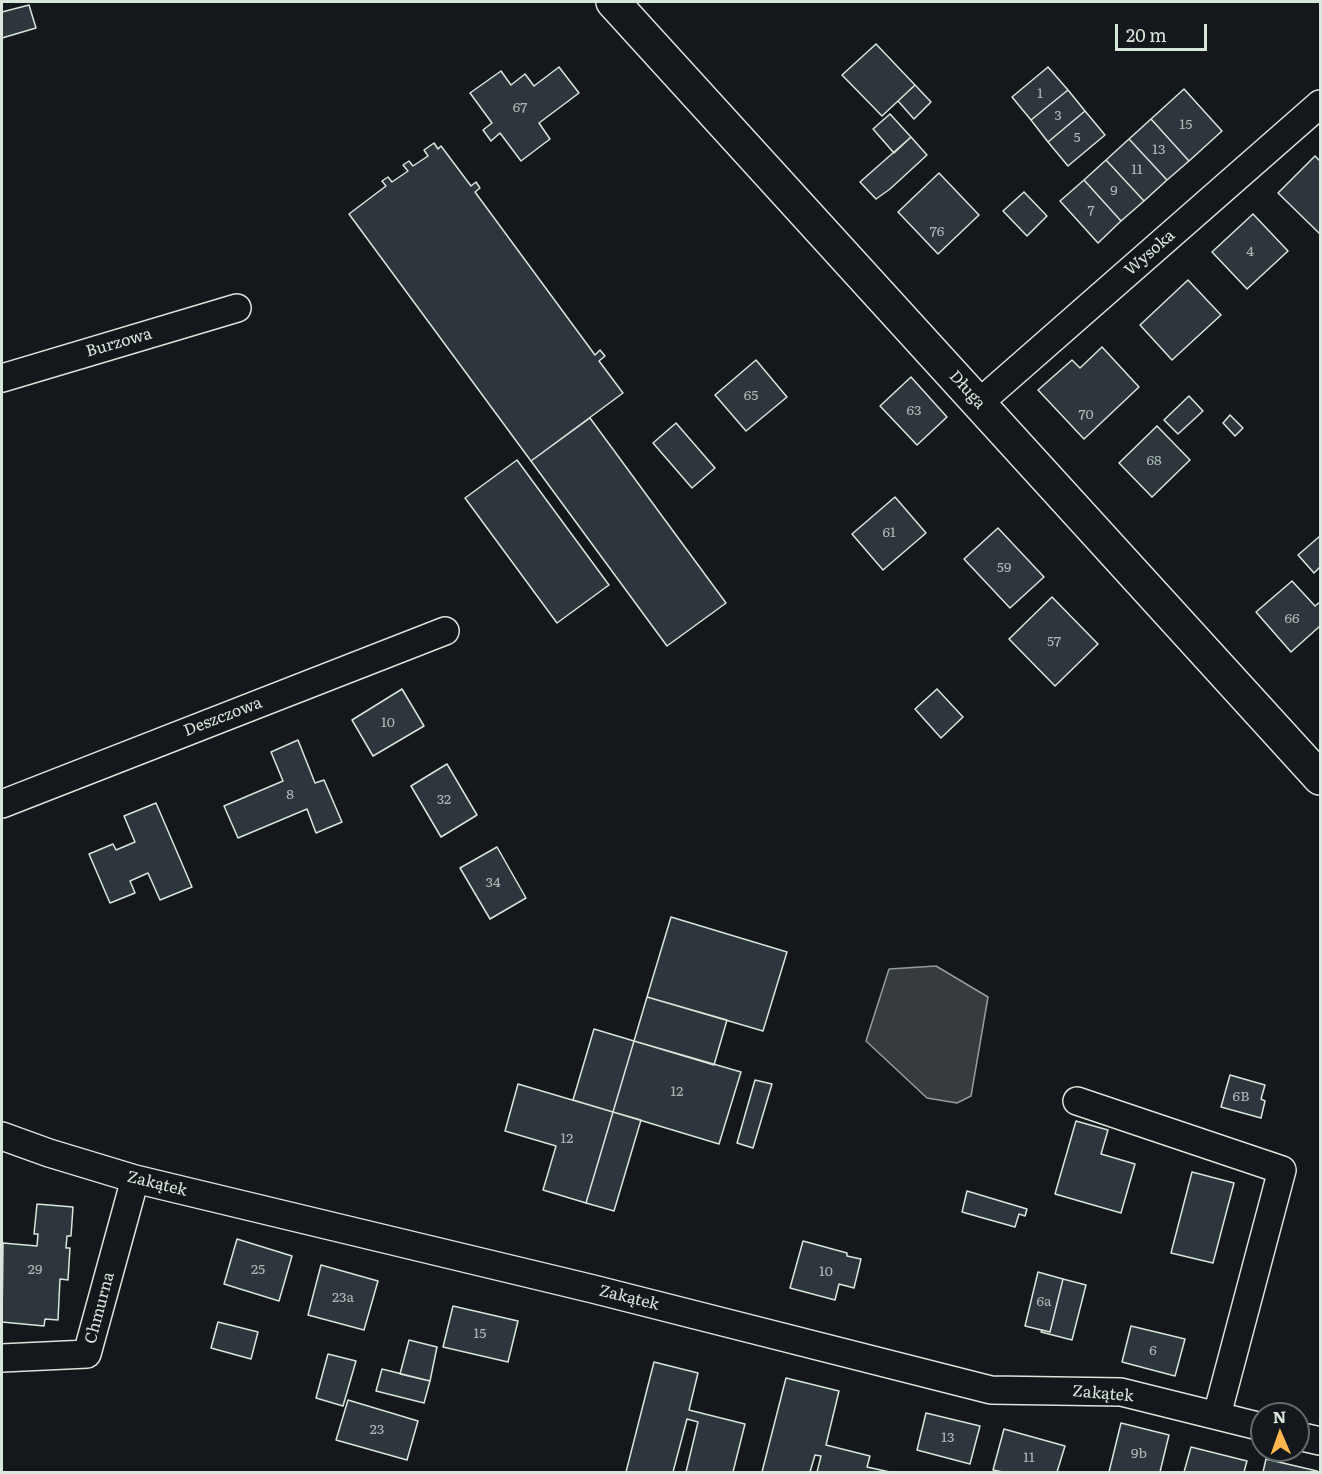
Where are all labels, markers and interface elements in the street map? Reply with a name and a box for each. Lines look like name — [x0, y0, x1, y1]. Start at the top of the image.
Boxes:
scale bar — [1118, 12, 1210, 50]
text: 20 m — [1126, 21, 1167, 48]
house number: 1 — [1037, 86, 1043, 102]
house number: 67 — [513, 100, 527, 116]
house number: 3 — [1054, 108, 1062, 124]
house number: 15 — [1180, 117, 1192, 133]
house number: 5 — [1073, 130, 1081, 146]
house number: 13 — [1152, 142, 1166, 158]
house number: 11 — [1131, 162, 1143, 178]
house number: 9 — [1110, 183, 1118, 199]
house number: 7 — [1087, 203, 1095, 219]
house number: 76 — [930, 224, 944, 240]
street label: Wysoka — [1121, 226, 1179, 280]
house number: 4 — [1246, 244, 1254, 260]
street label: Burzowa — [84, 324, 154, 362]
street label: Długa — [945, 367, 989, 413]
house number: 65 — [744, 388, 758, 404]
house number: 63 — [906, 403, 922, 419]
house number: 70 — [1078, 407, 1094, 423]
house number: 68 — [1146, 453, 1162, 469]
house number: 61 — [882, 525, 896, 541]
house number: 59 — [997, 560, 1011, 576]
house number: 66 — [1284, 611, 1300, 627]
house number: 57 — [1047, 634, 1061, 650]
street label: Deszczowa — [181, 693, 265, 741]
house number: 10 — [381, 715, 395, 731]
house number: 8 — [286, 787, 294, 803]
house number: 32 — [437, 792, 451, 808]
house number: 34 — [485, 875, 501, 891]
house number: 12 — [671, 1084, 683, 1100]
house number: 6B — [1233, 1089, 1249, 1105]
house number: 12 — [561, 1131, 573, 1147]
street label: Zakątek — [125, 1167, 189, 1201]
house number: 29 — [28, 1262, 42, 1278]
house number: 25 — [251, 1262, 265, 1278]
house number: 10 — [819, 1264, 833, 1280]
street label: Chmurna — [81, 1270, 119, 1346]
street label: Zakątek — [597, 1281, 661, 1315]
house number: 23a — [332, 1290, 354, 1306]
house number: 6a — [1036, 1294, 1052, 1310]
house number: 15 — [474, 1326, 486, 1342]
house number: 6 — [1149, 1343, 1157, 1359]
street label: Zakątek — [1072, 1382, 1134, 1406]
north arrow — [1250, 1402, 1310, 1462]
text: N — [1272, 1404, 1287, 1428]
house number: 23 — [370, 1422, 384, 1438]
house number: 13 — [941, 1430, 955, 1446]
house number: 9b — [1131, 1446, 1147, 1462]
house number: 11 — [1023, 1450, 1035, 1466]

